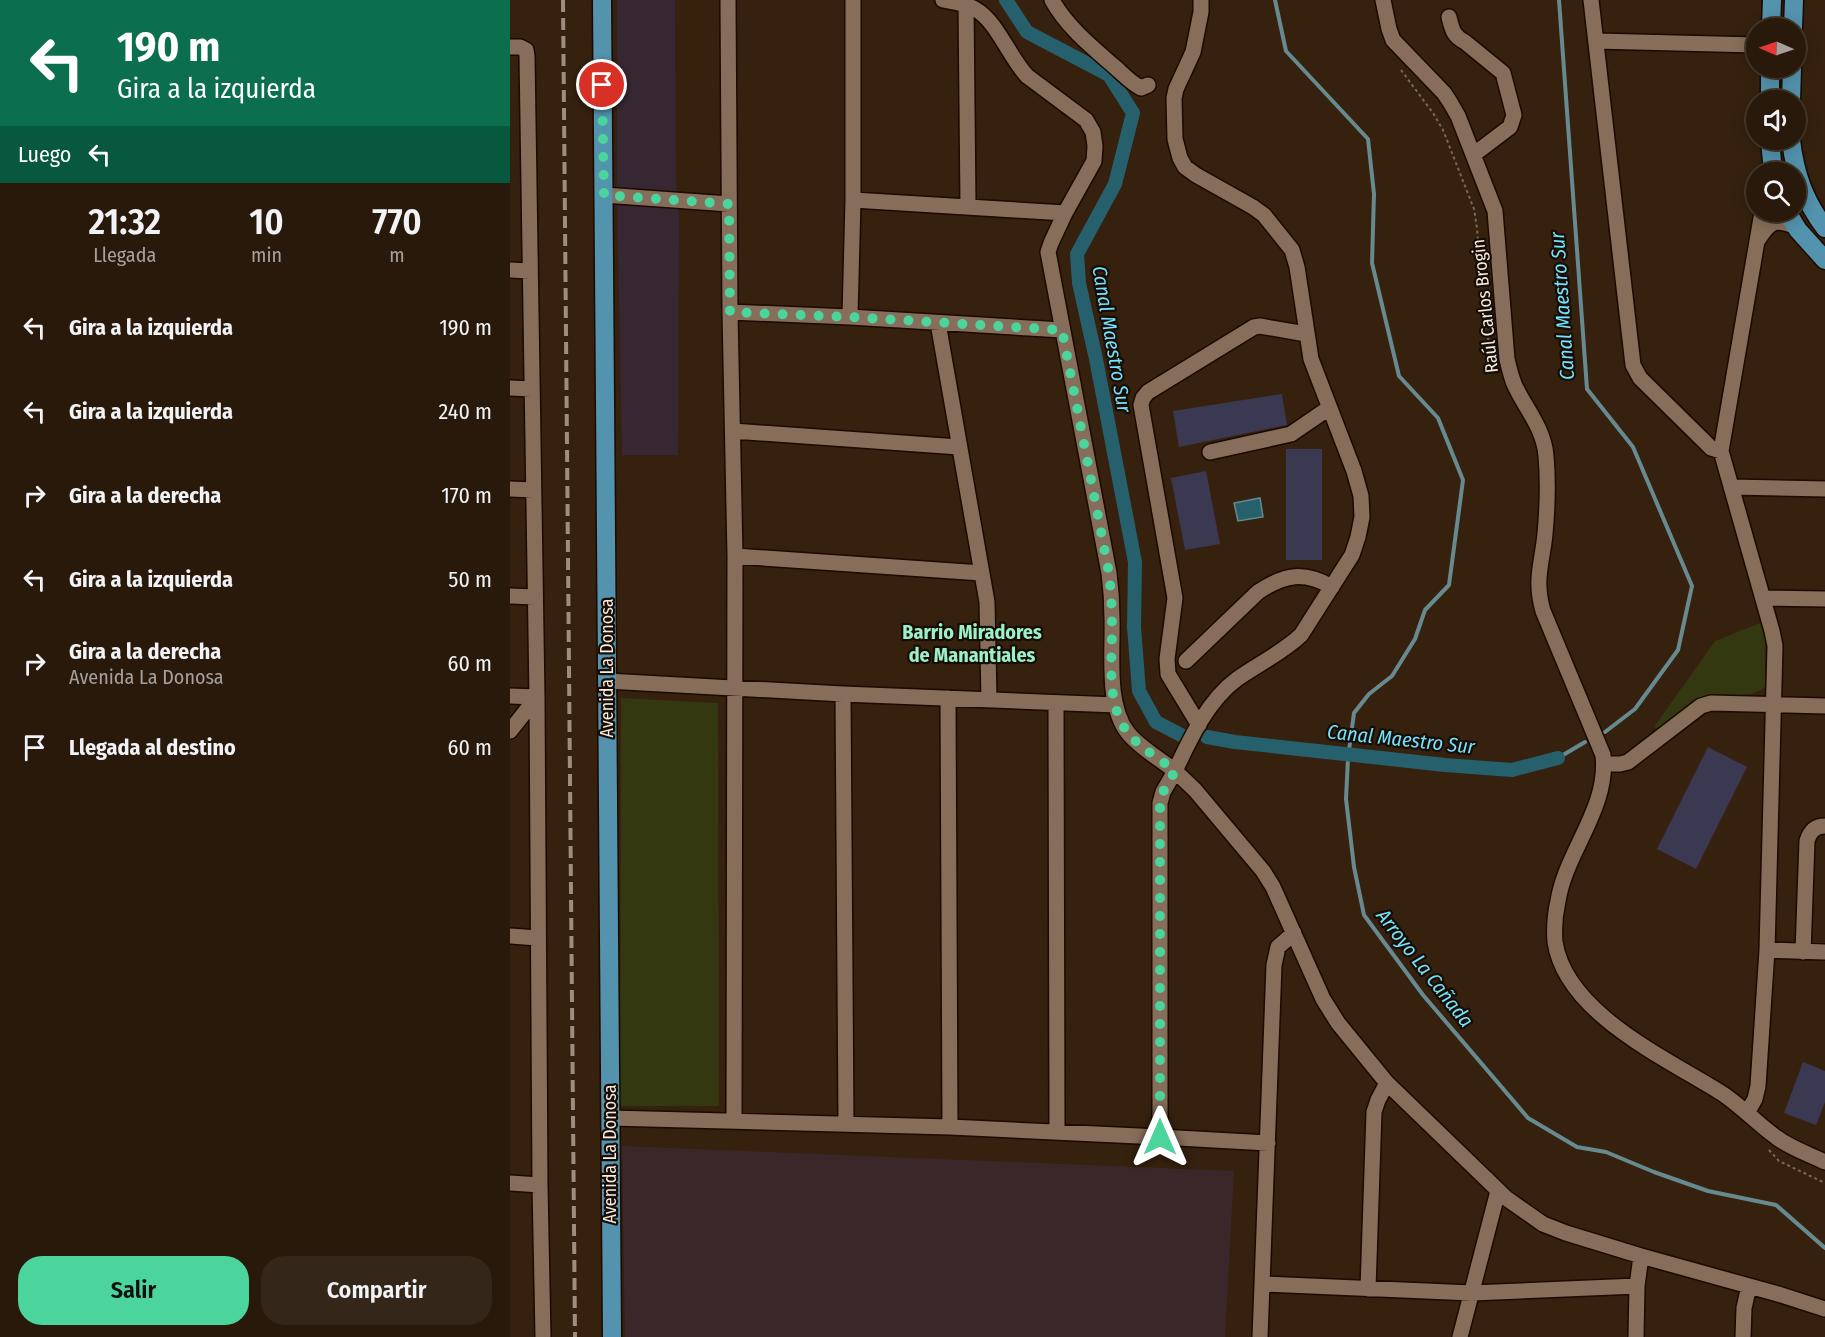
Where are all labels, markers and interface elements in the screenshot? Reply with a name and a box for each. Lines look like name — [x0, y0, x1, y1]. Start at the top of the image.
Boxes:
north arrow — [1746, 18, 1806, 78]
map controls — [1746, 18, 1806, 222]
text: 190 m — [117, 22, 220, 72]
icon: left — [18, 24, 96, 102]
pin — [576, 59, 627, 110]
icon: arrive — [585, 68, 618, 101]
text: Gira a la izquierda — [117, 73, 316, 105]
button: sound — [1746, 90, 1806, 150]
icon: left — [83, 138, 116, 171]
text: Luego — [18, 141, 71, 168]
button: search — [1746, 162, 1806, 222]
text: 21:32 — [88, 200, 161, 244]
text: 10 — [249, 200, 284, 244]
text: 770 — [372, 200, 422, 244]
water label: Canal Maestro Sur — [1545, 230, 1579, 381]
street label: Raúl Carlos Brogin — [1467, 238, 1503, 374]
text: Llegada — [93, 243, 156, 267]
text: min — [251, 243, 282, 267]
text: m — [389, 243, 405, 267]
water label: Canal Maestro Sur — [1087, 264, 1137, 415]
icon: left — [18, 311, 51, 344]
text: Gira a la izquierda — [69, 314, 233, 341]
text: 190 m — [439, 314, 492, 341]
icon: left — [18, 395, 51, 428]
text: Gira a la izquierda — [69, 398, 233, 425]
text: 240 m — [439, 398, 492, 425]
icon: right — [18, 479, 51, 512]
text: Gira a la derecha — [69, 482, 221, 509]
text: 170 m — [441, 482, 492, 509]
icon: left — [18, 563, 51, 596]
text: Gira a la izquierda — [69, 566, 233, 593]
text: 50 m — [448, 566, 492, 593]
street label: Avenida La Donosa — [596, 598, 618, 738]
district label: Barrio Miradores de Manantiales — [902, 620, 1042, 667]
text: Gira a la derecha — [69, 638, 221, 665]
icon: right — [18, 647, 51, 680]
text: 60 m — [448, 650, 492, 677]
text: Avenida La Donosa — [69, 665, 224, 689]
water label: Canal Maestro Sur — [1326, 719, 1477, 759]
icon: arrive — [18, 731, 51, 764]
text: Llegada al destino — [69, 734, 236, 761]
text: 60 m — [448, 734, 492, 761]
water label: Arroyo La Cañada — [1371, 903, 1479, 1032]
street label: Avenida La Donosa — [599, 1084, 621, 1224]
position arrow — [1128, 1105, 1192, 1169]
button: Salir — [18, 1256, 249, 1325]
button: Compartir — [261, 1256, 492, 1325]

